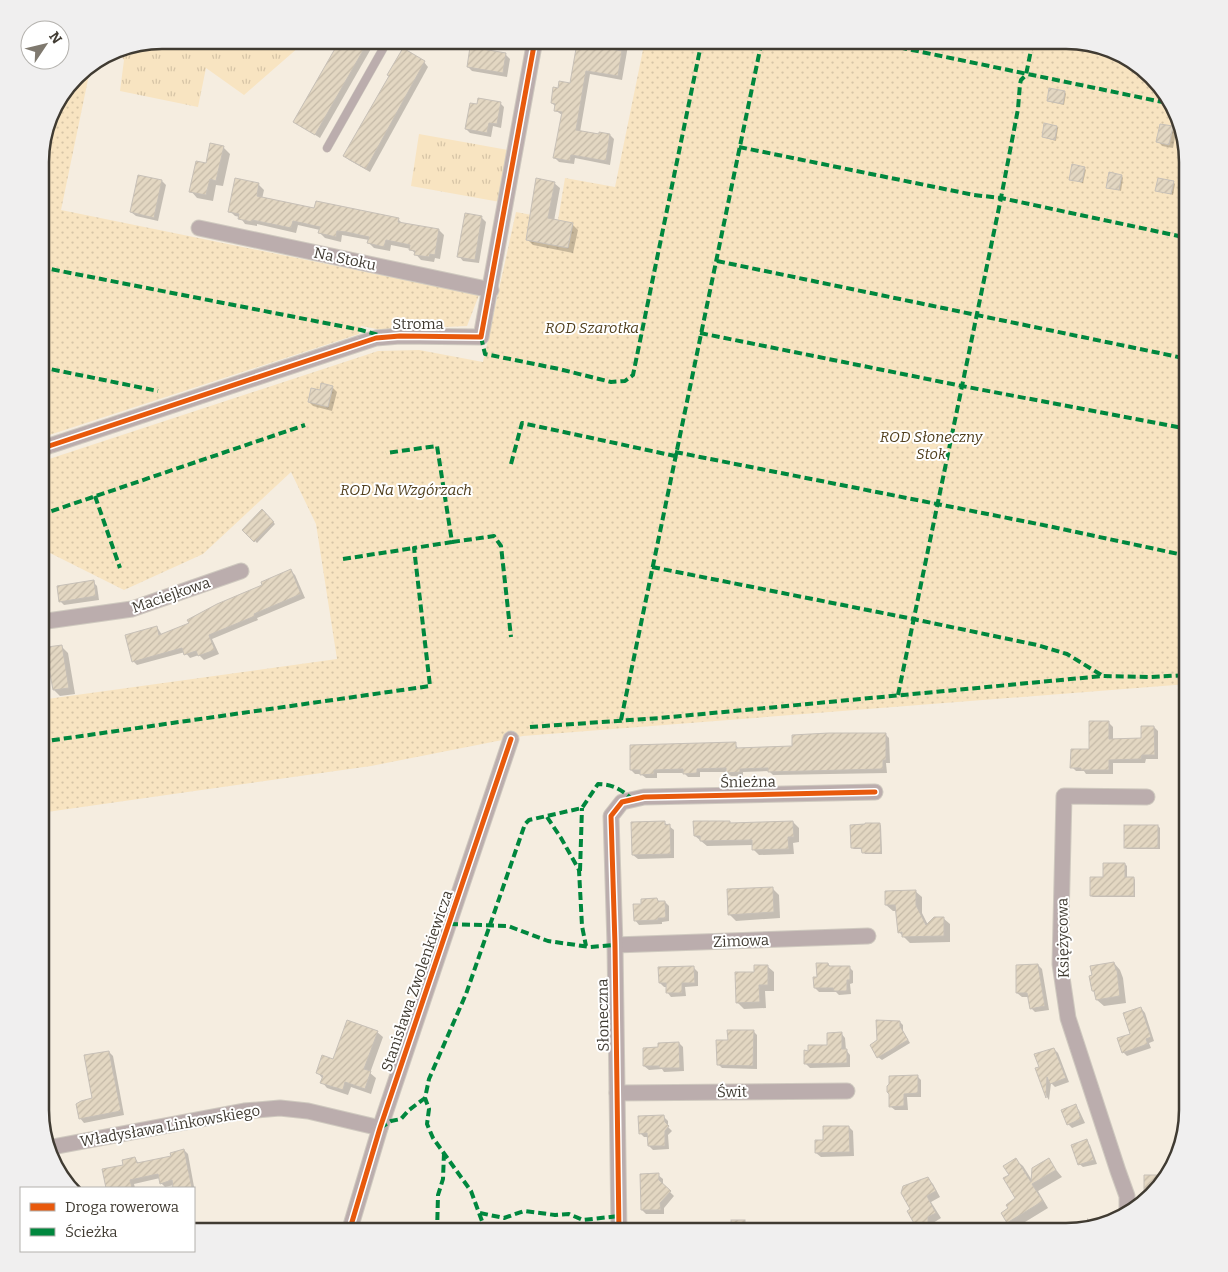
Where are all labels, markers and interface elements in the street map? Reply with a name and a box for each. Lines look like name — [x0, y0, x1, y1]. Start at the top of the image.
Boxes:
north arrow — [20, 20, 70, 70]
text: N — [45, 29, 65, 47]
street label: Na Stoku — [312, 244, 378, 274]
street label: Stroma — [392, 315, 444, 333]
park label: ROD Szarotka — [545, 319, 639, 337]
park label: ROD Słoneczny Stok — [880, 428, 984, 463]
park label: ROD Na Wzgórzach — [340, 481, 472, 499]
street label: Maciejkowa — [130, 573, 212, 617]
street label: Śnieżna — [720, 773, 776, 791]
street label: Stanisława Zwolenkiewicza — [377, 888, 457, 1074]
street label: Księżycowa — [1053, 898, 1073, 978]
street label: Zimowa — [713, 931, 769, 951]
street label: Słoneczna — [593, 978, 613, 1052]
street label: Świt — [717, 1083, 748, 1101]
street label: Władysława Linkowskiego — [78, 1101, 262, 1151]
legend — [20, 1187, 195, 1252]
text: Droga rowerowa — [65, 1198, 179, 1216]
text: Ścieżka — [65, 1223, 117, 1241]

